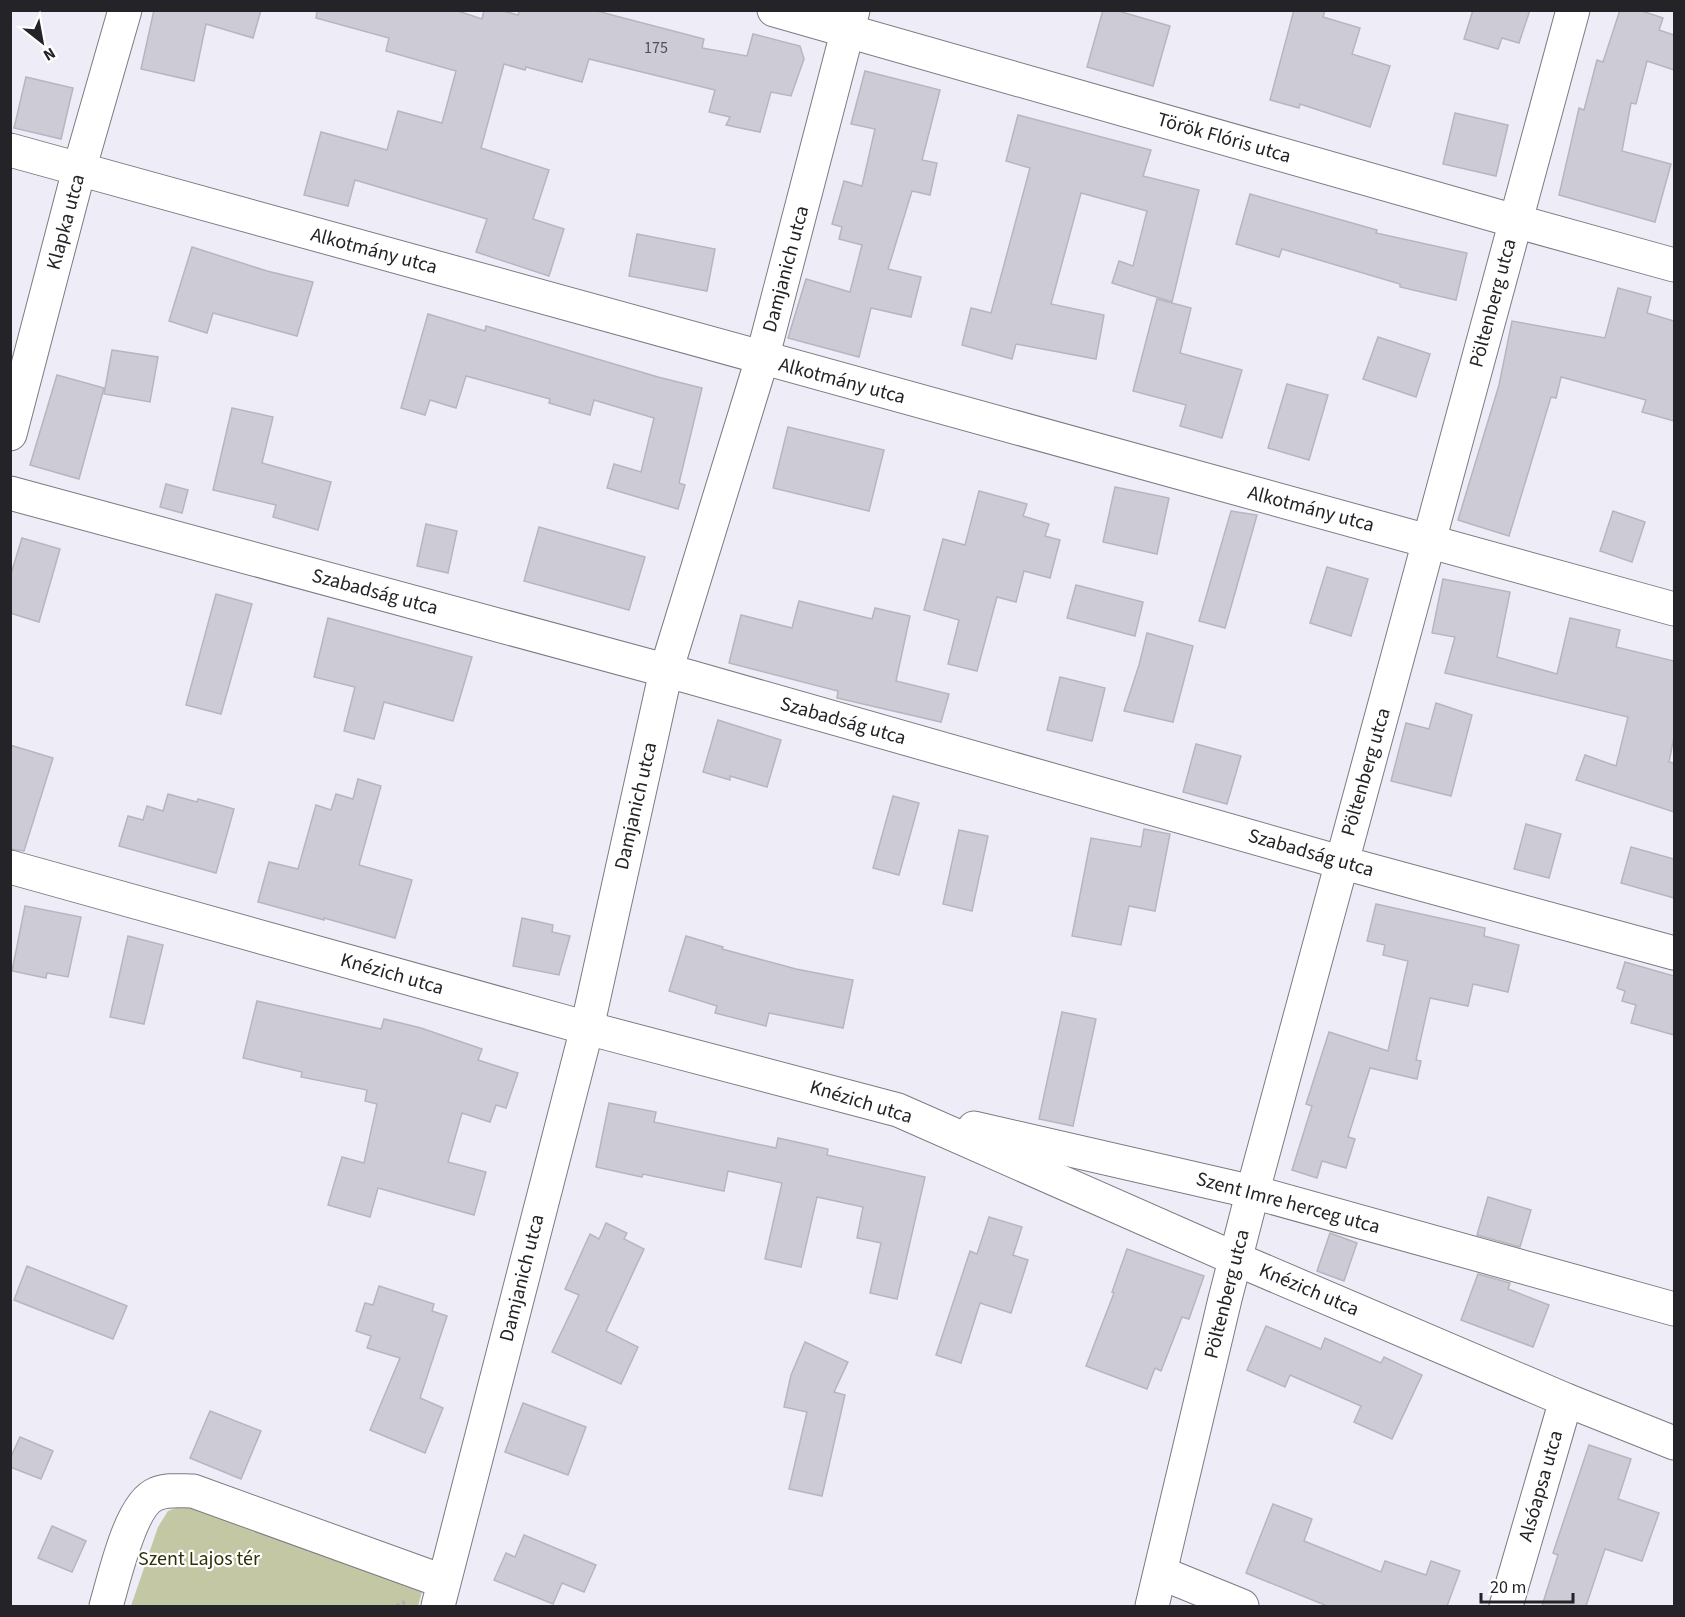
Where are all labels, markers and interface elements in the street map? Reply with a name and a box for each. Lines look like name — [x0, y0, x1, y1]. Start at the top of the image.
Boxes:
north arrow — [12, 12, 72, 72]
house number: 175 — [644, 37, 668, 59]
text: N — [39, 42, 59, 66]
street label: Török Flóris utca — [1154, 106, 1294, 170]
street label: Klapka utca — [40, 171, 92, 273]
street label: Damjanich utca — [756, 202, 816, 336]
street label: Alkotmány utca — [308, 221, 440, 281]
street label: Pöltenberg utca — [1462, 235, 1524, 371]
street label: Alkotmány utca — [776, 351, 908, 411]
street label: Alkotmány utca — [1245, 479, 1377, 539]
street label: Szabadság utca — [309, 562, 441, 622]
street label: Szabadság utca — [777, 690, 909, 752]
street label: Pöltenberg utca — [1334, 705, 1398, 839]
street label: Damjanich utca — [608, 739, 664, 873]
street label: Szabadság utca — [1245, 822, 1377, 884]
street label: Knézich utca — [337, 946, 447, 1002]
street label: Knézich utca — [806, 1073, 916, 1131]
street label: Szent Imre herceg utca — [1193, 1165, 1383, 1241]
street label: Damjanich utca — [493, 1211, 551, 1345]
street label: Pöltenberg utca — [1197, 1226, 1257, 1362]
street label: Knézich utca — [1255, 1256, 1363, 1324]
street label: Alsóapsa utca — [1512, 1427, 1570, 1545]
park label: Szent Lajos tér — [138, 1545, 260, 1573]
scale bar — [1481, 1566, 1572, 1604]
text: 20 m — [1490, 1575, 1526, 1600]

